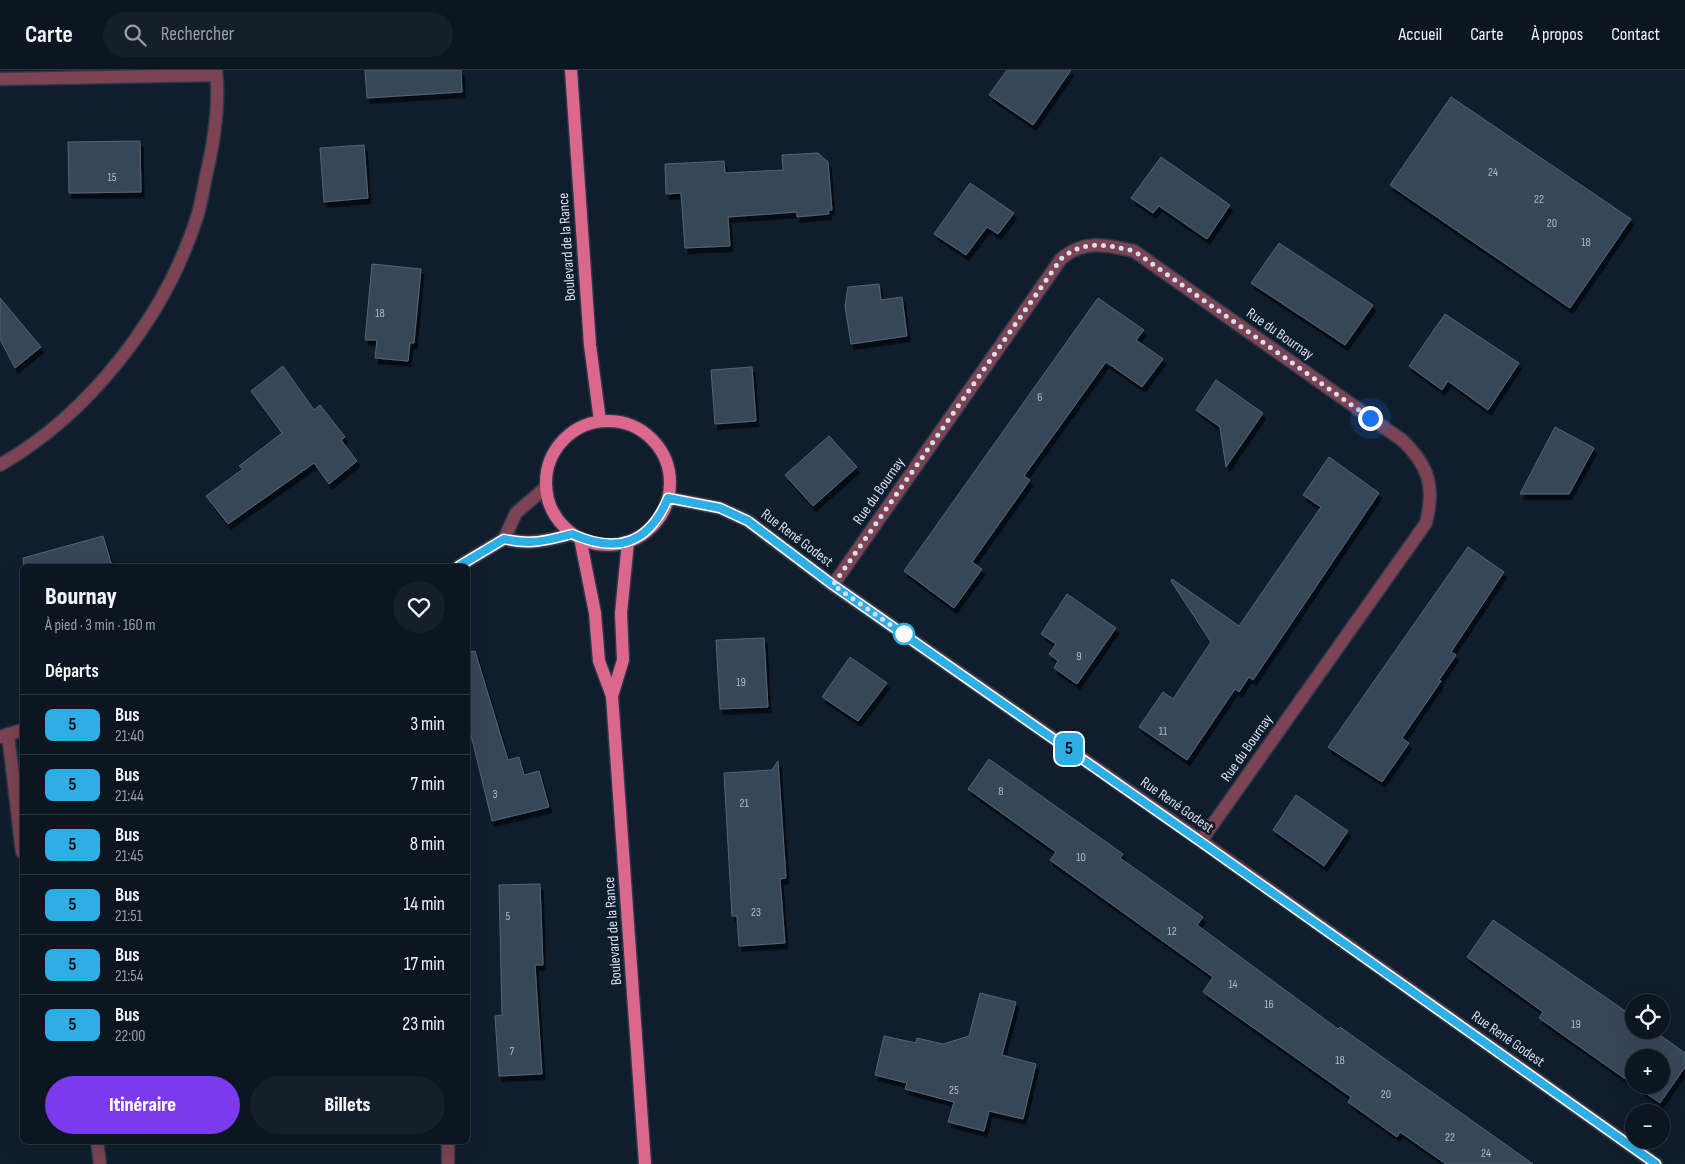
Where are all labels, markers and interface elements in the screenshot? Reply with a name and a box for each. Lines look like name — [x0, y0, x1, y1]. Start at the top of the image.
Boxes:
search box — [103, 12, 453, 57]
text: Carte — [25, 20, 73, 49]
icon: search — [121, 21, 149, 49]
text: Rechercher — [161, 23, 234, 46]
text: Accueil — [1398, 24, 1442, 45]
text: Carte — [1470, 24, 1503, 45]
text: À propos — [1531, 24, 1583, 45]
text: Contact — [1611, 24, 1660, 45]
house number: 24 — [1488, 165, 1498, 180]
house number: 15 — [107, 170, 117, 185]
street label: Boulevard de la Rance — [554, 192, 580, 302]
house number: 22 — [1534, 192, 1544, 207]
house number: 20 — [1547, 216, 1557, 231]
house number: 18 — [1581, 235, 1591, 250]
street label: Rue du Bournay — [1243, 304, 1318, 364]
house number: 18 — [375, 306, 385, 321]
house number: 6 — [1037, 390, 1043, 405]
your location — [1358, 406, 1383, 431]
street label: Rue du Bournay — [849, 453, 909, 528]
street label: Rue René Godest — [757, 505, 837, 571]
button: heart — [393, 581, 445, 633]
text: Bournay — [45, 582, 117, 611]
text: À pied · 3 min · 160 m — [45, 616, 156, 635]
unlabelled marker — [893, 623, 915, 645]
house number: 9 — [1076, 649, 1082, 664]
text: Départs — [45, 660, 99, 683]
house number: 19 — [736, 675, 746, 690]
text: Bus — [115, 704, 140, 727]
street label: Rue du Bournay — [1217, 710, 1277, 785]
text: 3 min — [410, 713, 445, 736]
text: 5 — [69, 714, 76, 735]
house number: 11 — [1159, 724, 1168, 739]
text: 21:40 — [115, 727, 144, 746]
line badge: 5 — [1053, 733, 1085, 765]
text: 5 — [1065, 738, 1073, 759]
text: Bus — [115, 764, 140, 787]
text: 7 min — [411, 773, 445, 796]
street label: Rue René Godest — [1137, 773, 1218, 837]
text: 5 — [69, 774, 76, 795]
house number: 8 — [998, 784, 1004, 799]
text: 21:44 — [115, 787, 144, 806]
house number: 3 — [492, 787, 498, 802]
house number: 21 — [739, 796, 749, 811]
text: Bus — [115, 824, 140, 847]
text: 8 min — [410, 833, 445, 856]
text: 5 — [69, 834, 76, 855]
text: 21:45 — [115, 847, 143, 866]
house number: 10 — [1076, 850, 1086, 865]
street label: Boulevard de la Rance — [600, 876, 626, 986]
text: Bus — [115, 884, 140, 907]
text: 14 min — [404, 893, 445, 916]
text: 5 — [69, 894, 76, 915]
house number: 23 — [751, 905, 761, 920]
text: 21:51 — [115, 907, 142, 926]
house number: 5 — [506, 909, 511, 924]
house number: 12 — [1167, 924, 1177, 939]
text: Bus — [115, 944, 140, 967]
text: 17 min — [404, 953, 445, 976]
text: 5 — [69, 954, 76, 975]
text: 21:54 — [115, 967, 143, 986]
house number: 14 — [1228, 977, 1238, 992]
map controls — [1625, 994, 1670, 1149]
button: locate — [1625, 994, 1670, 1039]
house number: 16 — [1264, 997, 1274, 1012]
text: Bus — [115, 1004, 140, 1027]
street label: Rue René Godest — [1468, 1007, 1549, 1071]
text: 23 min — [402, 1013, 445, 1036]
text: 5 — [69, 1014, 76, 1035]
house number: 19 — [1571, 1017, 1581, 1032]
text: 22:00 — [115, 1027, 145, 1046]
house number: 7 — [510, 1044, 515, 1059]
button: + — [1625, 1049, 1670, 1094]
house number: 18 — [1335, 1053, 1345, 1068]
button: Itinéraire — [45, 1076, 240, 1134]
button: Billets — [250, 1076, 445, 1134]
house number: 25 — [949, 1083, 959, 1098]
house number: 20 — [1381, 1087, 1391, 1102]
button: − — [1625, 1104, 1670, 1149]
house number: 22 — [1445, 1130, 1455, 1145]
house number: 24 — [1481, 1146, 1491, 1161]

